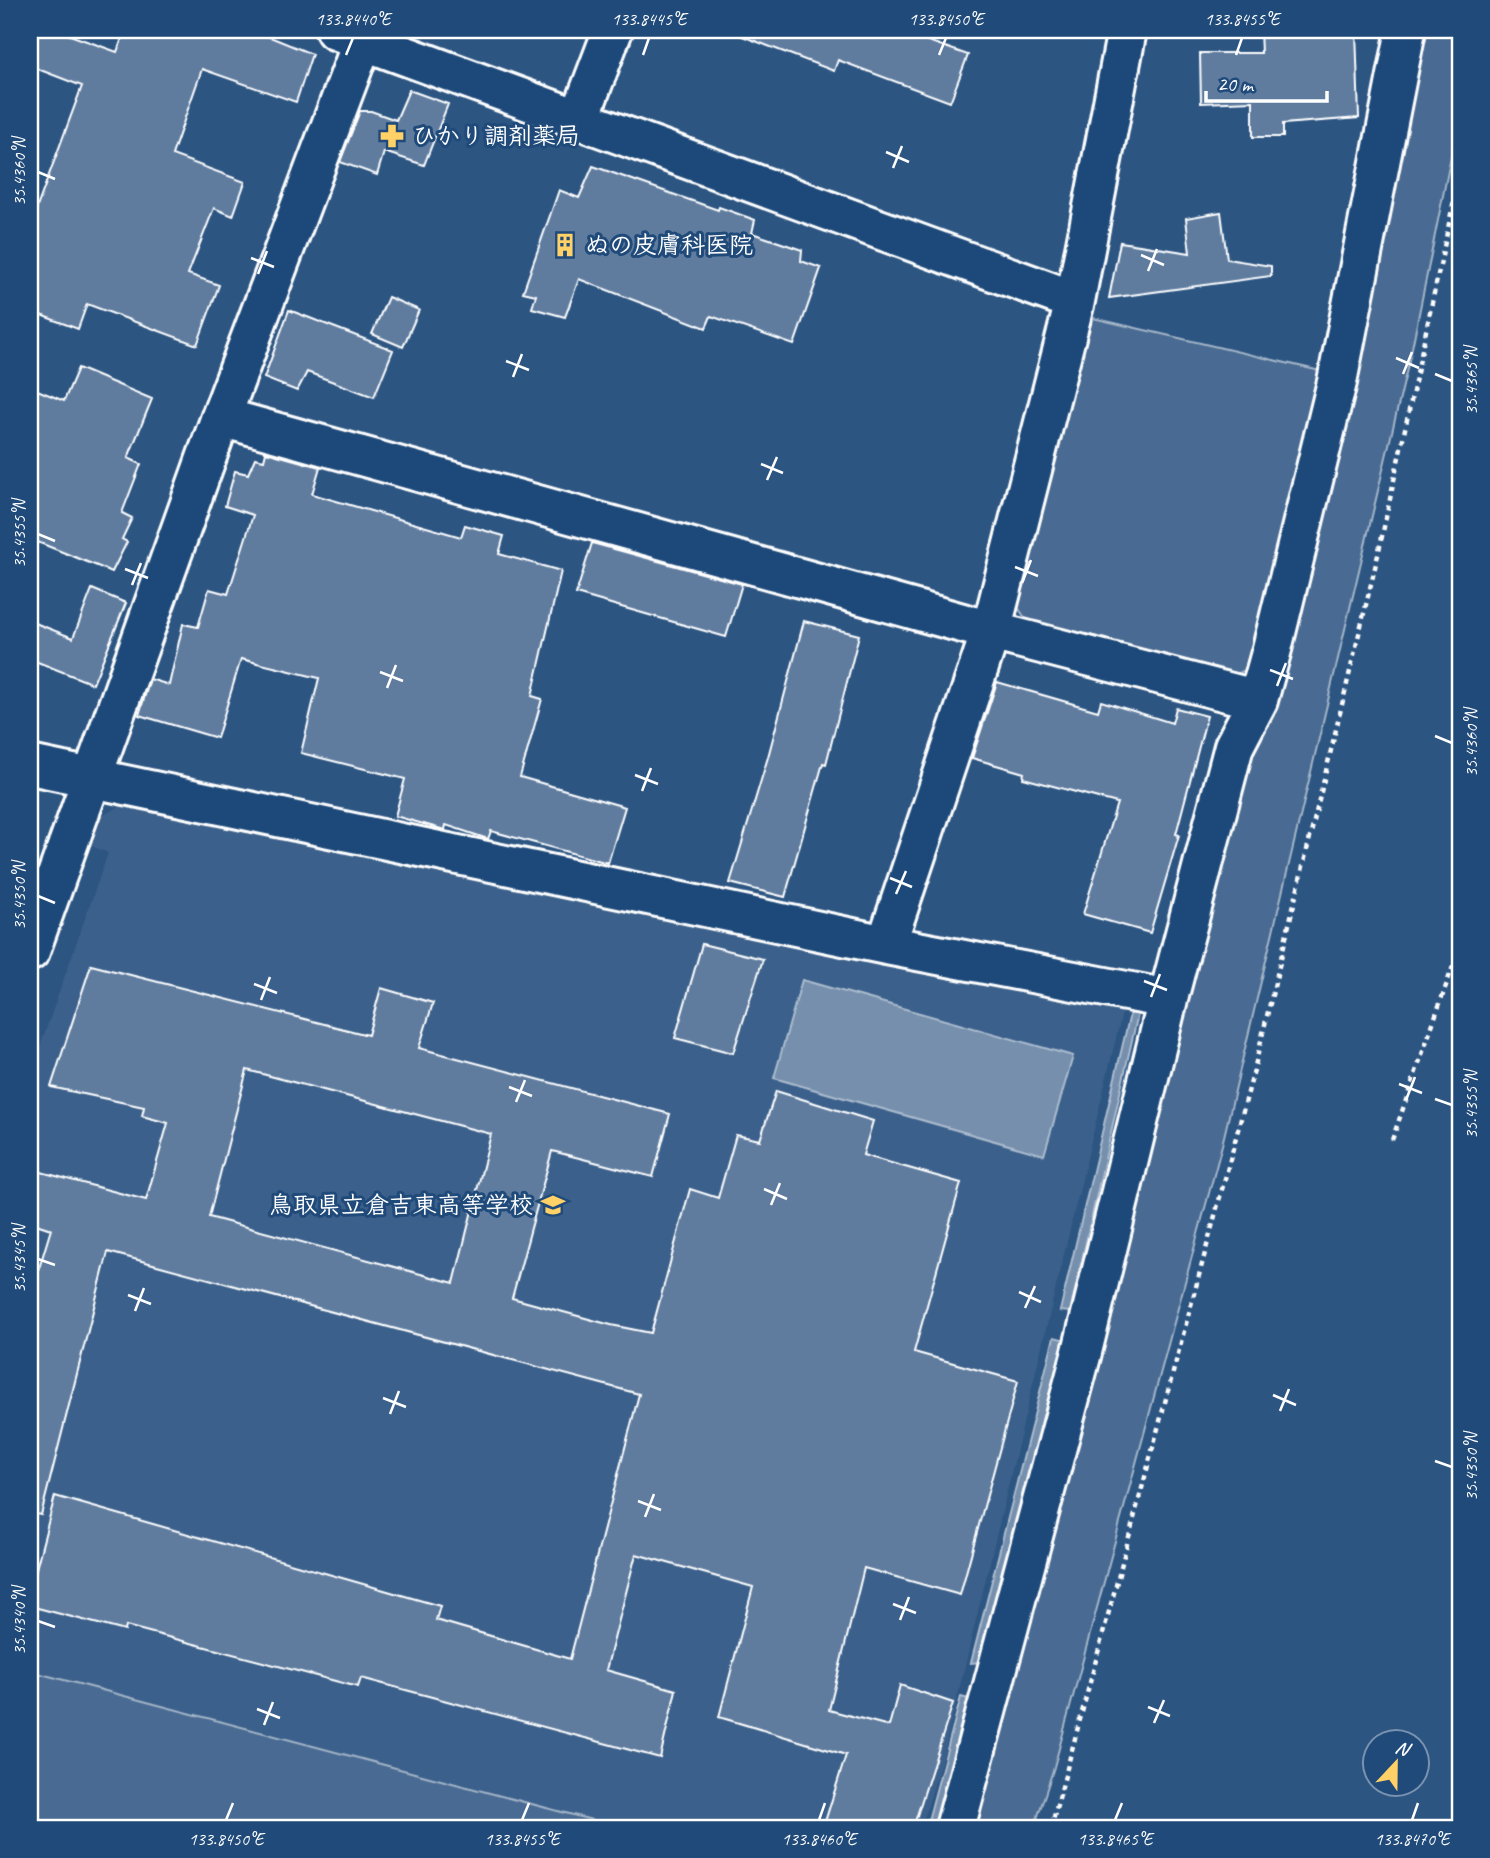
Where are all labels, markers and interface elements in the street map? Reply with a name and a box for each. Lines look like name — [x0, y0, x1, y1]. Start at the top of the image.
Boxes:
text: 133.8440°E — [316, 8, 393, 30]
text: 133.8445°E — [612, 8, 689, 30]
text: 133.8450°E — [909, 8, 986, 30]
text: 133.8455°E — [1205, 8, 1282, 30]
scale bar — [1206, 60, 1327, 104]
text: 20 m — [1217, 71, 1255, 97]
place label: ひかり調剤薬局 — [412, 121, 580, 151]
pharmacy icon: ひかり調剤薬局 — [378, 122, 406, 150]
text: 35.4360°N — [8, 135, 30, 206]
place label: ぬの皮膚科医院 — [585, 230, 753, 260]
building icon: ぬの皮膚科医院 — [551, 231, 579, 259]
text: 35.4365°N — [1460, 344, 1482, 415]
text: 35.4355°N — [8, 497, 30, 568]
text: 35.4360°N — [1460, 706, 1482, 777]
text: 35.4350°N — [8, 859, 30, 930]
text: 35.4355°N — [1460, 1068, 1482, 1139]
place label: 鳥取県立倉吉東高等学校 — [269, 1190, 533, 1220]
school or university icon: 鳥取県立倉吉東高等学校 — [539, 1191, 567, 1219]
text: 35.4345°N — [8, 1222, 30, 1293]
text: 35.4350°N — [1460, 1430, 1482, 1501]
text: 35.4340°N — [8, 1584, 30, 1655]
north arrow — [1360, 1728, 1430, 1798]
text: N — [1392, 1735, 1415, 1763]
text: 133.8450°E — [189, 1828, 266, 1850]
text: 133.8455°E — [485, 1828, 562, 1850]
text: 133.8460°E — [782, 1828, 859, 1850]
text: 133.8465°E — [1078, 1828, 1155, 1850]
text: 133.8470°E — [1375, 1828, 1452, 1850]

